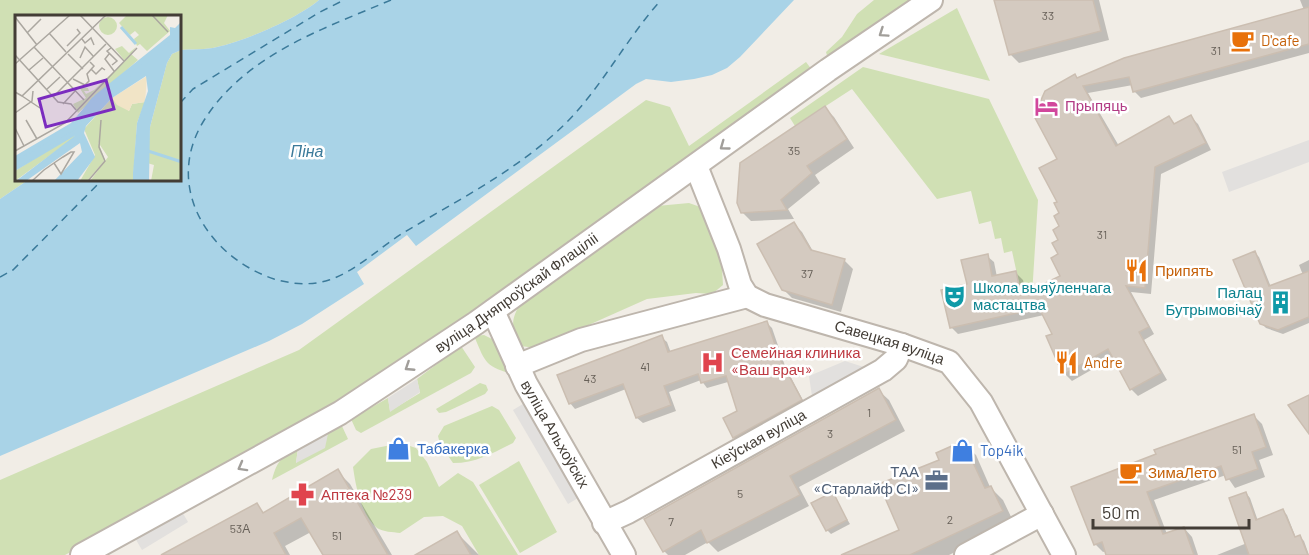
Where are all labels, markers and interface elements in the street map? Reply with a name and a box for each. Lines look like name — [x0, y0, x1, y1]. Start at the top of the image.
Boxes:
house number: 33 — [1042, 8, 1054, 22]
inset map — [15, 15, 182, 182]
one-way arrow — [878, 26, 889, 37]
cafe icon: D'cafe — [1230, 28, 1256, 54]
place label: D'cafe — [1261, 31, 1300, 49]
house number: 31 — [1211, 43, 1221, 57]
hotel icon: Прыпяць — [1034, 93, 1060, 119]
place label: Прыпяць — [1065, 96, 1128, 114]
one-way arrow — [720, 139, 731, 150]
water label: Піна — [291, 141, 324, 160]
house number: 35 — [788, 143, 800, 157]
house number: 31 — [1097, 227, 1107, 241]
street label: вуліца Дняпроўскай Флаціліі — [431, 228, 601, 356]
restaurant icon: Припять — [1124, 258, 1150, 284]
place label: Припять — [1155, 261, 1214, 279]
house number: 37 — [801, 266, 813, 280]
place label: Школа выяўленчага мастацтва — [973, 278, 1112, 313]
place label: Палац Бутрымовічаў — [1165, 283, 1262, 318]
theatre icon: Школа выяўленчага мастацтва — [942, 284, 968, 310]
building icon: Палац Бутрымовічаў — [1267, 289, 1293, 315]
street label: Савецкая вуліца — [833, 316, 948, 368]
place label: Семейная клиника «Ваш врач» — [731, 343, 861, 378]
hospital icon: Семейная клиника «Ваш врач» — [700, 349, 726, 375]
restaurant icon: Andre — [1053, 350, 1079, 376]
place label: Andre — [1084, 353, 1123, 371]
house number: 41 — [640, 359, 650, 373]
one-way arrow — [405, 360, 416, 371]
house number: 43 — [584, 371, 596, 385]
street label: вуліца Альхоўскіх — [518, 377, 594, 491]
street label: Кіеўская вуліца — [708, 404, 809, 472]
house number: 1 — [867, 405, 871, 419]
house number: 3 — [827, 426, 833, 440]
shop icon: Табакерка — [386, 436, 412, 462]
shop icon: Top4ik — [949, 438, 975, 464]
place label: Табакерка — [417, 439, 490, 457]
place label: Top4ik — [980, 441, 1024, 459]
house number: 51 — [1232, 442, 1242, 456]
one-way arrow — [238, 460, 248, 471]
cafe icon: ЗимаЛето — [1117, 460, 1143, 486]
place label: ТАА «Старлайф СІ» — [813, 462, 919, 497]
place label: ЗимаЛето — [1148, 463, 1217, 481]
office icon: ТАА «Старлайф СІ» — [924, 468, 950, 494]
pharmacy icon: Аптека №239 — [290, 482, 316, 508]
place label: Аптека №239 — [321, 485, 412, 503]
house number: 5 — [737, 486, 743, 500]
scale bar — [1093, 492, 1249, 530]
text: 50 m — [1102, 501, 1140, 523]
house number: 2 — [947, 512, 953, 526]
house number: 7 — [668, 514, 674, 528]
house number: 53А — [230, 521, 250, 535]
house number: 51 — [332, 528, 342, 542]

